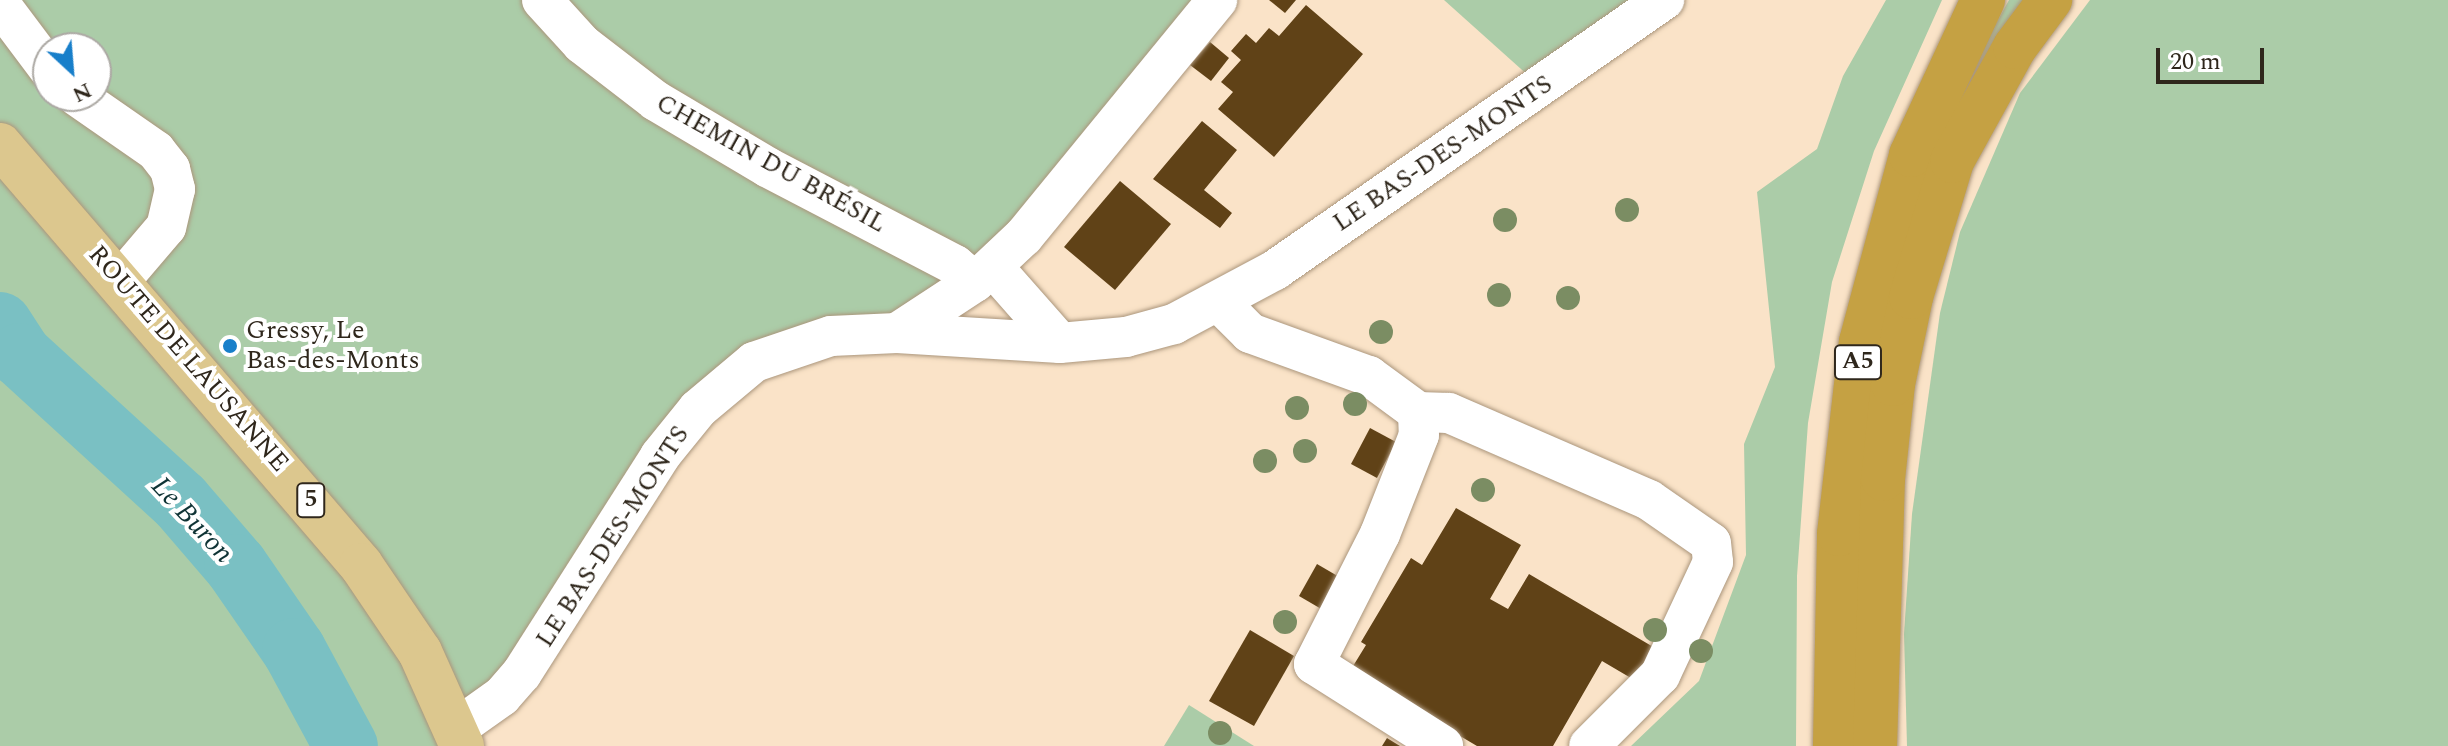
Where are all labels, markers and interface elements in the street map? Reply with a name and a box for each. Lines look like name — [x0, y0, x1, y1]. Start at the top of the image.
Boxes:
north arrow — [32, 32, 112, 112]
scale bar — [2160, 32, 2268, 82]
text: 20 m — [2170, 44, 2221, 80]
street label: LE BAS-DES-MONTS — [1327, 69, 1559, 239]
text: N — [67, 73, 97, 111]
street label: CHEMIN DU BRÉSIL — [650, 88, 892, 240]
street label: ROUTE DE LAUSANNE — [81, 239, 295, 479]
place label: Gressy, Le Bas-des-Monts — [246, 315, 420, 376]
marker: Gressy, Le Bas-des-Monts — [221, 337, 239, 355]
road number: A5 — [1832, 342, 1884, 382]
street label: LE BAS-DES-MONTS — [530, 420, 696, 654]
water label: Le Buron — [144, 470, 240, 570]
road number: 5 — [295, 480, 327, 520]

